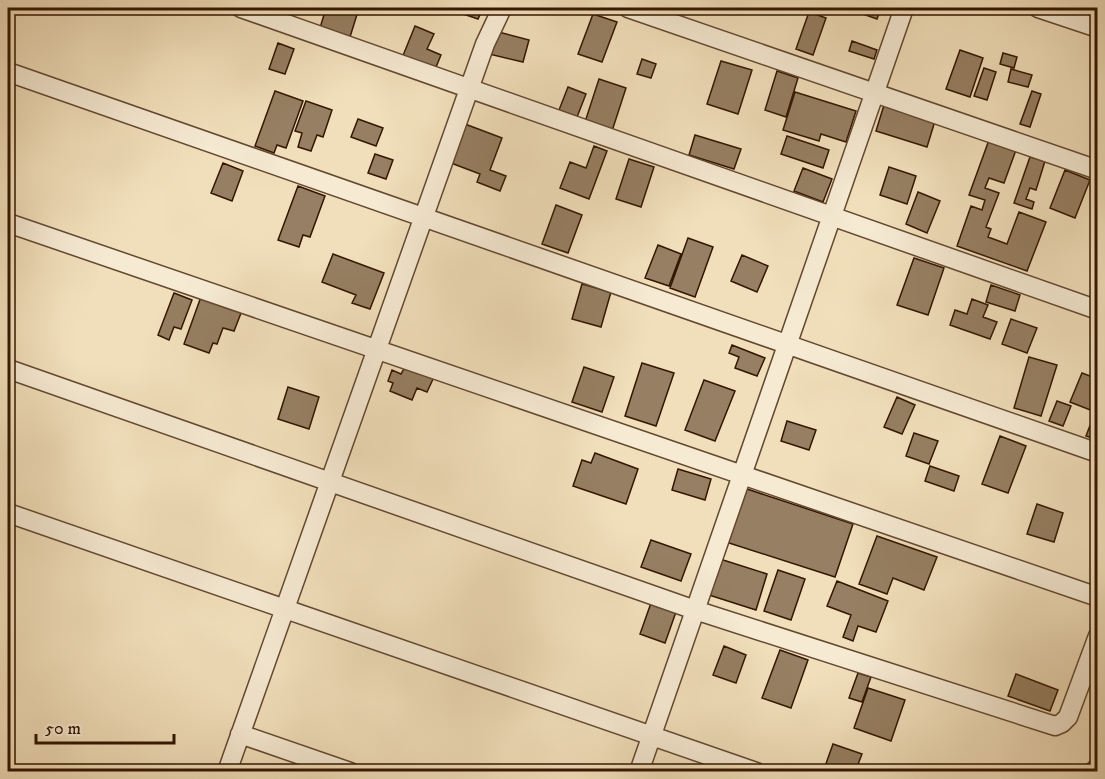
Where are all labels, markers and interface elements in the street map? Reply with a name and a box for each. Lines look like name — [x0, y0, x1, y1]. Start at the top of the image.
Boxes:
scale bar — [36, 707, 174, 745]
text: 50 m — [45, 718, 81, 740]

